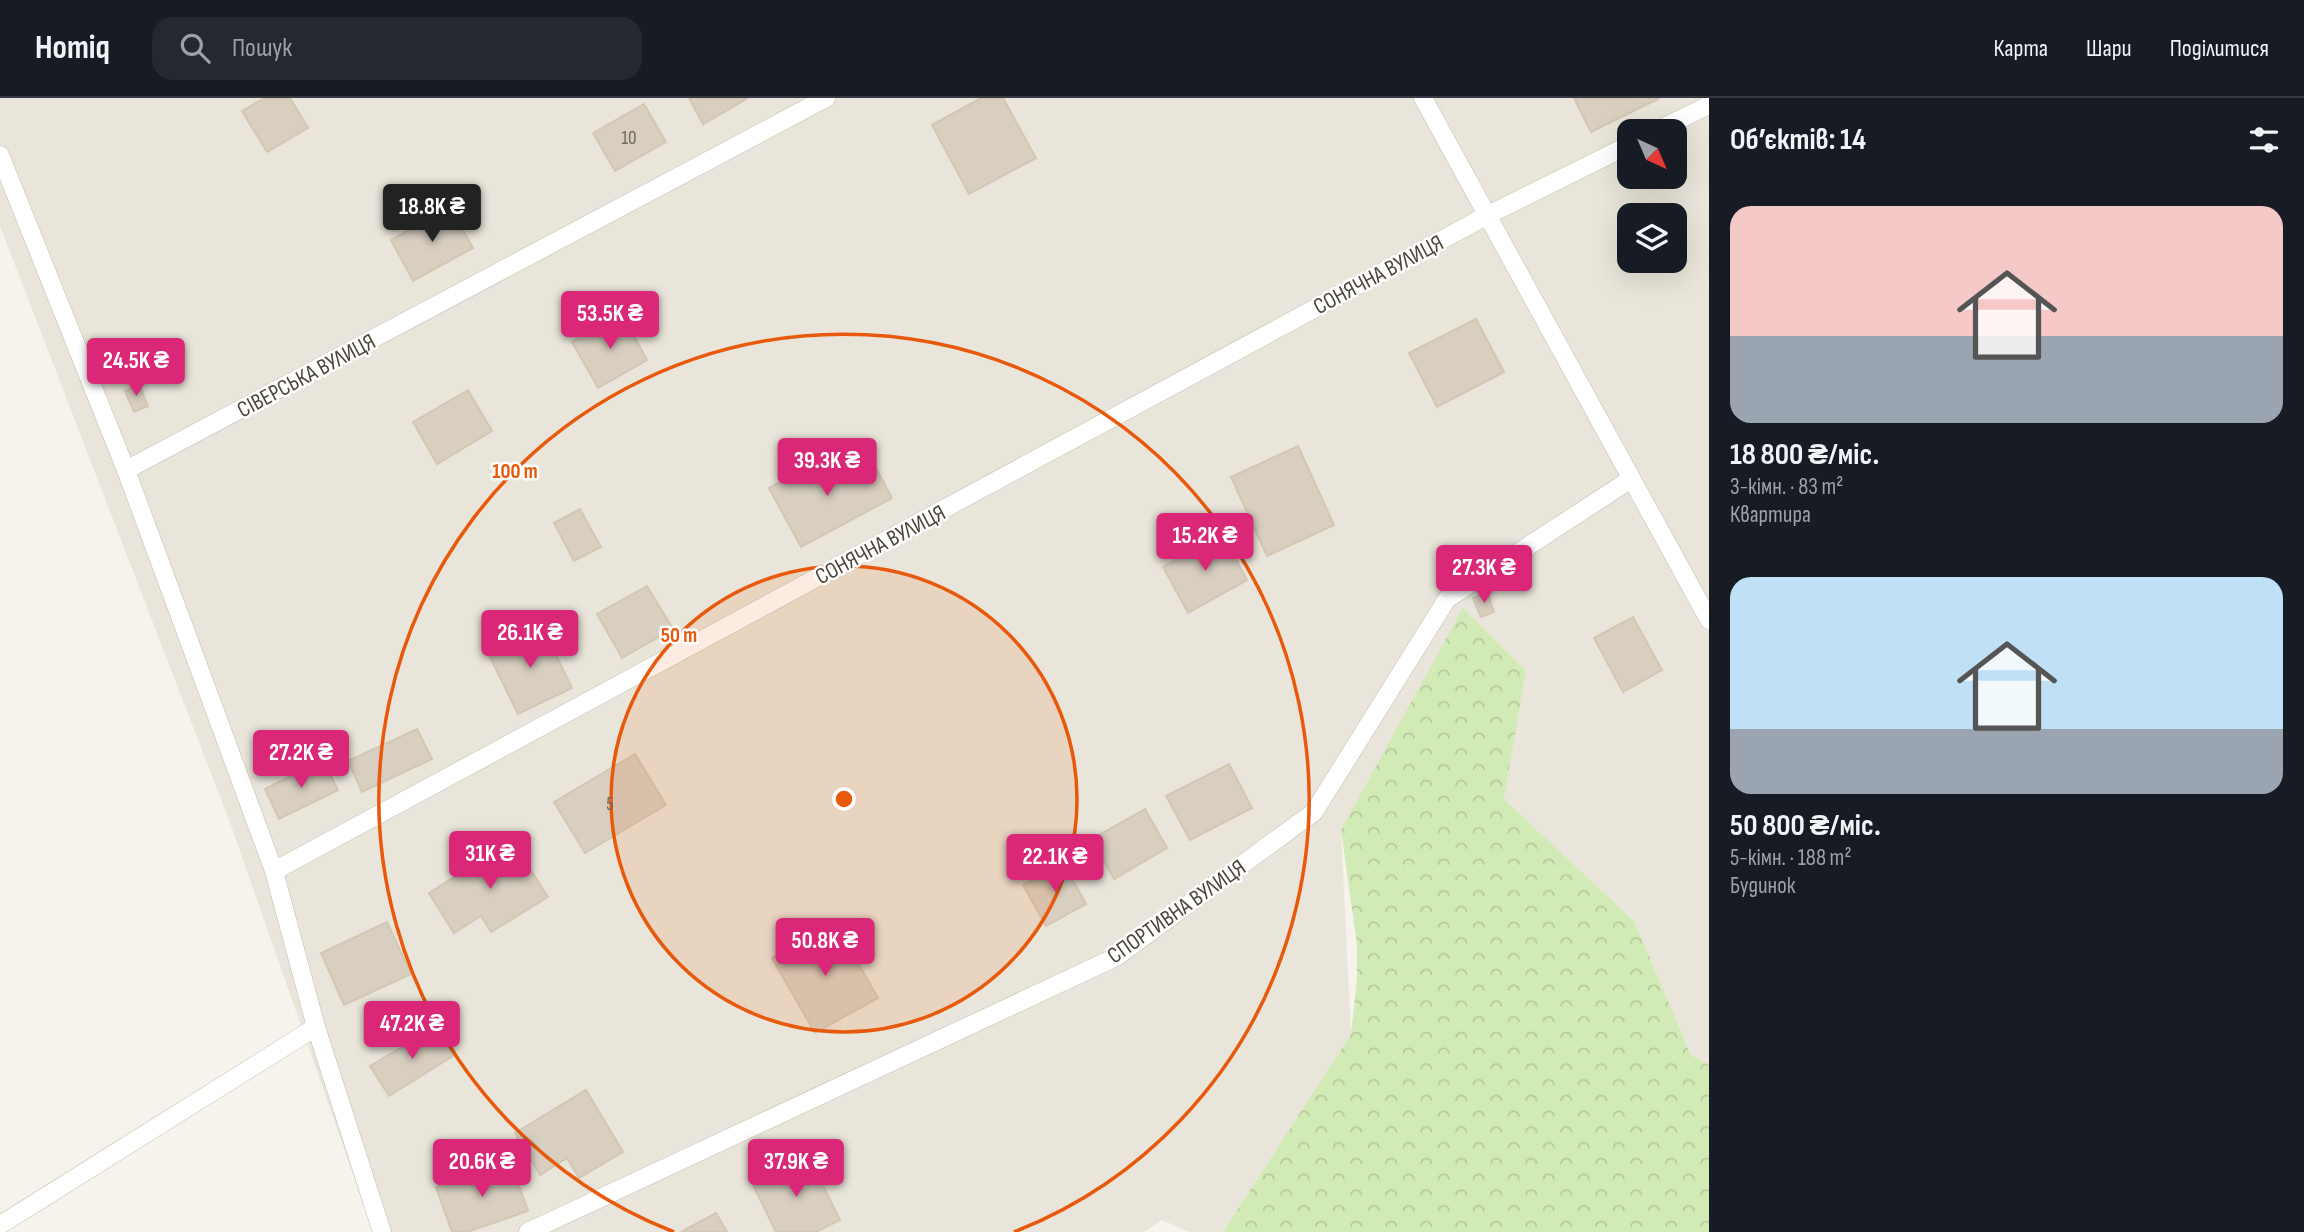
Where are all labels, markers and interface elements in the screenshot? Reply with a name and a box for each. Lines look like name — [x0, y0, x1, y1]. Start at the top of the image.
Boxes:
search box — [152, 17, 642, 80]
text: Homiq — [35, 28, 110, 68]
icon: search — [176, 29, 214, 67]
text: Пошук — [232, 33, 292, 64]
text: Карта — [1993, 34, 2048, 63]
text: Шари — [2086, 34, 2132, 63]
text: Поділитися — [2170, 34, 2269, 63]
north arrow — [1617, 119, 1687, 189]
map controls — [1617, 119, 1687, 273]
icon: filters — [2245, 121, 2283, 159]
text: Об’єктів: 14 — [1730, 122, 1866, 158]
house number: 10 — [621, 127, 637, 150]
pin: 18.8K ₴ — [367, 184, 497, 244]
text: 18.8K ₴ — [399, 193, 465, 221]
button: layers — [1617, 203, 1687, 273]
street label: СОНЯЧНА ВУЛИЦЯ — [1309, 229, 1448, 321]
icon: home — [1944, 252, 2070, 378]
pin: 53.5K ₴ — [545, 292, 675, 351]
text: 53.5K ₴ — [577, 300, 643, 328]
street label: СІВЕРСЬКА ВУЛИЦЯ — [232, 328, 380, 424]
pin: 24.5K ₴ — [71, 338, 201, 398]
text: 24.5K ₴ — [103, 347, 169, 375]
text: 18 800 ₴/міс. — [1730, 437, 1879, 473]
pin: 39.3K ₴ — [762, 438, 892, 498]
text: 39.3K ₴ — [794, 447, 860, 475]
text: 100 m — [492, 459, 538, 484]
text: 3-кімн. · 83 m² — [1730, 473, 1843, 501]
street label: СОНЯЧНА ВУЛИЦЯ — [811, 499, 950, 591]
text: Квартира — [1730, 501, 1811, 529]
pin: 15.2K ₴ — [1140, 514, 1270, 573]
text: 15.2K ₴ — [1172, 522, 1238, 550]
pin: 27.3K ₴ — [1419, 546, 1549, 605]
text: 27.3K ₴ — [1452, 554, 1516, 582]
pin: 26.1K ₴ — [465, 610, 595, 670]
text: 26.1K ₴ — [497, 619, 563, 647]
text: 50 m — [661, 623, 697, 648]
icon: home — [1944, 623, 2070, 749]
pin: 27.2K ₴ — [236, 730, 366, 790]
text: 27.2K ₴ — [269, 739, 333, 767]
centre of rings — [832, 787, 856, 811]
house number: 5 — [606, 793, 614, 816]
text: 50 800 ₴/міс. — [1730, 808, 1881, 844]
pin: 31K ₴ — [441, 832, 539, 891]
pin: 22.1K ₴ — [990, 834, 1120, 894]
text: 31K ₴ — [465, 840, 515, 868]
text: 22.1K ₴ — [1022, 843, 1088, 871]
text: 5-кімн. · 188 m² — [1730, 844, 1852, 872]
street label: СПОРТИВНА ВУЛИЦЯ — [1102, 854, 1251, 970]
text: Будинок — [1730, 872, 1795, 900]
pin: 50.8K ₴ — [760, 918, 890, 978]
text: 50.8K ₴ — [792, 927, 858, 955]
pin: 47.2K ₴ — [347, 1002, 477, 1061]
text: 47.2K ₴ — [380, 1010, 444, 1038]
pin: 20.6K ₴ — [417, 1140, 547, 1199]
pin: 37.9K ₴ — [731, 1140, 861, 1199]
text: 20.6K ₴ — [449, 1148, 515, 1176]
text: 37.9K ₴ — [764, 1148, 828, 1176]

